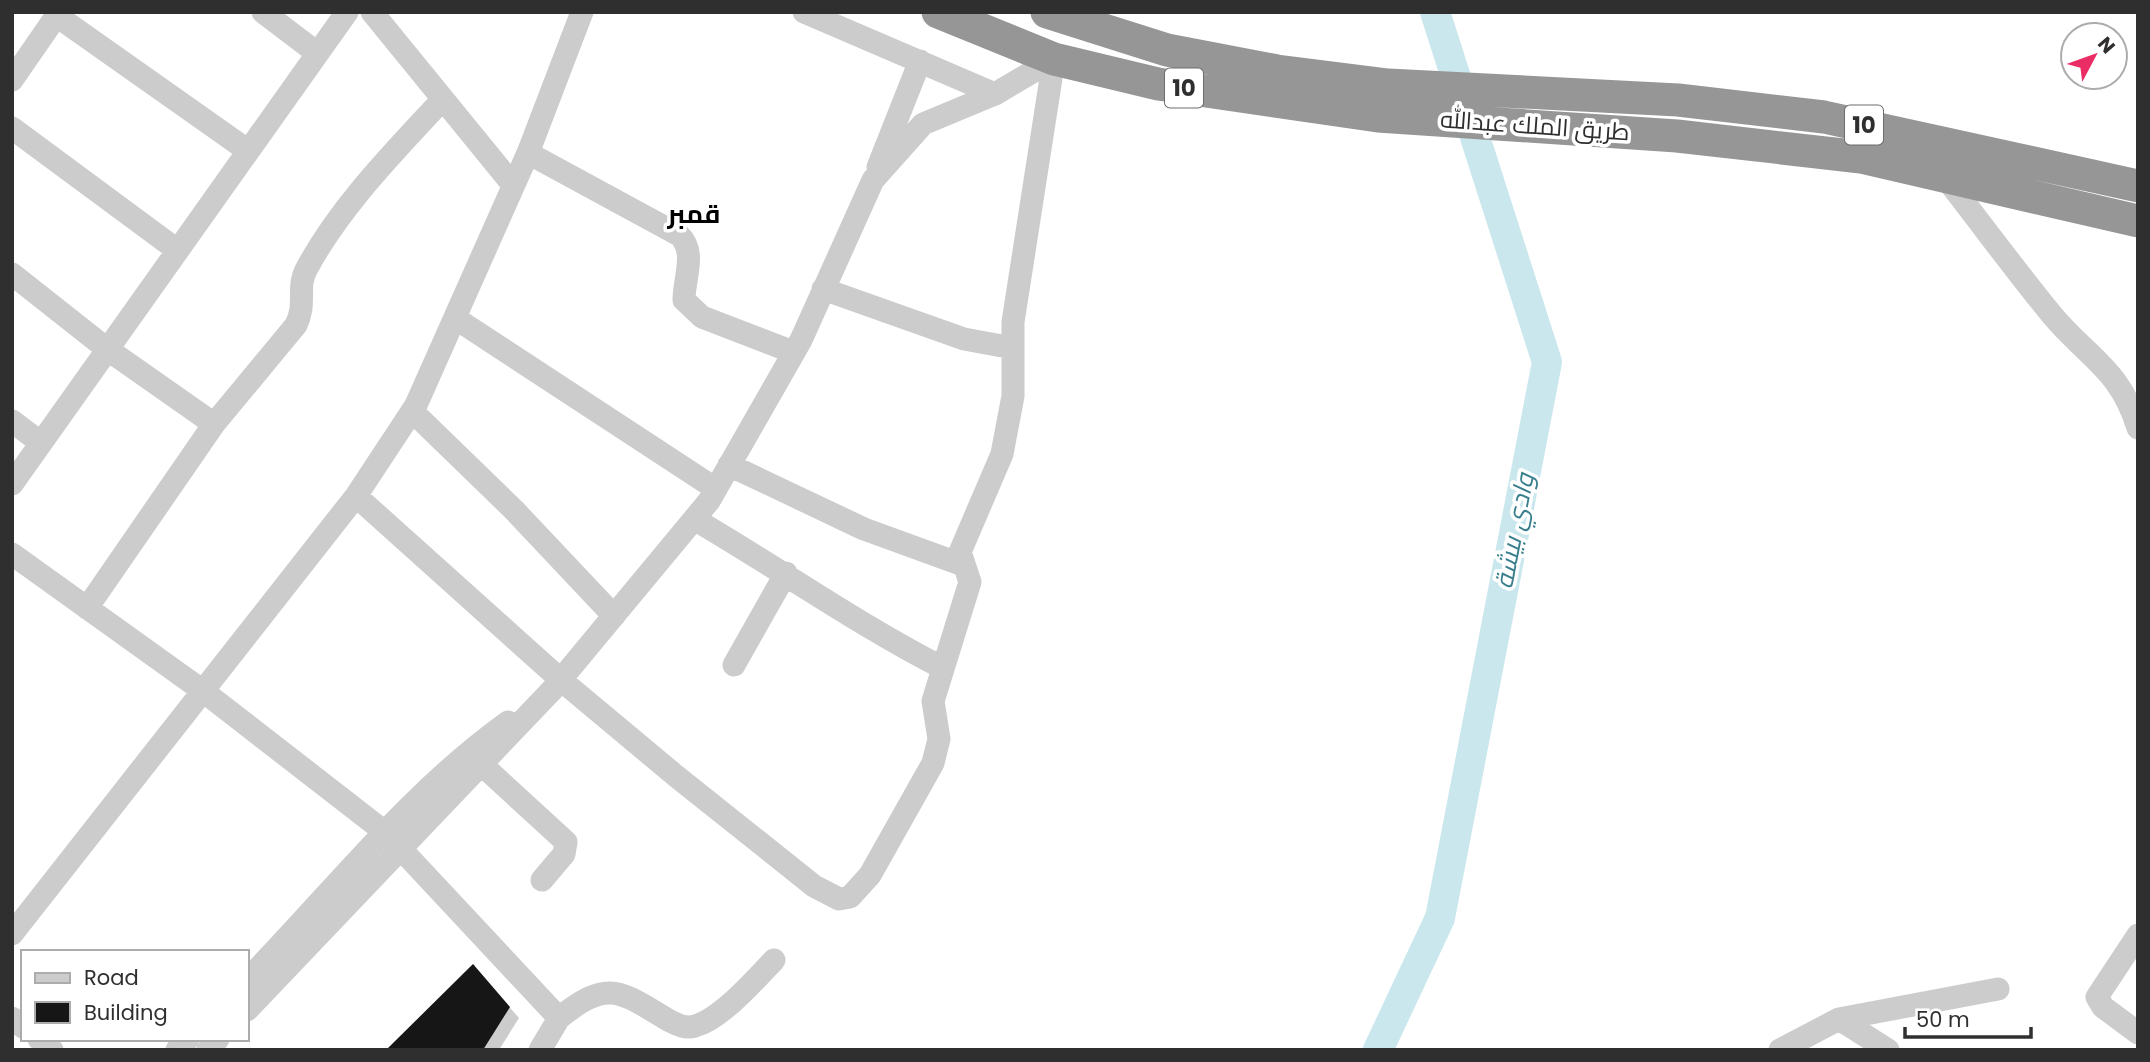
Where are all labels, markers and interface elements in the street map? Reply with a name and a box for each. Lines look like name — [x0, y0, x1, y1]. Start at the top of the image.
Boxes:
north arrow — [2059, 21, 2129, 91]
text: N — [2092, 31, 2121, 59]
road number: 10 — [1165, 68, 1203, 108]
street label: طريق الملك عبدالله — [1439, 102, 1631, 149]
road number: 10 — [1845, 106, 1883, 144]
district label: قمبر — [667, 196, 720, 232]
water label: وادي بيشة — [1485, 468, 1546, 592]
legend — [21, 950, 248, 1041]
text: Road — [84, 963, 139, 992]
scale bar — [1905, 996, 2031, 1040]
text: Building — [84, 998, 168, 1027]
text: 50 m — [1916, 1005, 1970, 1034]

